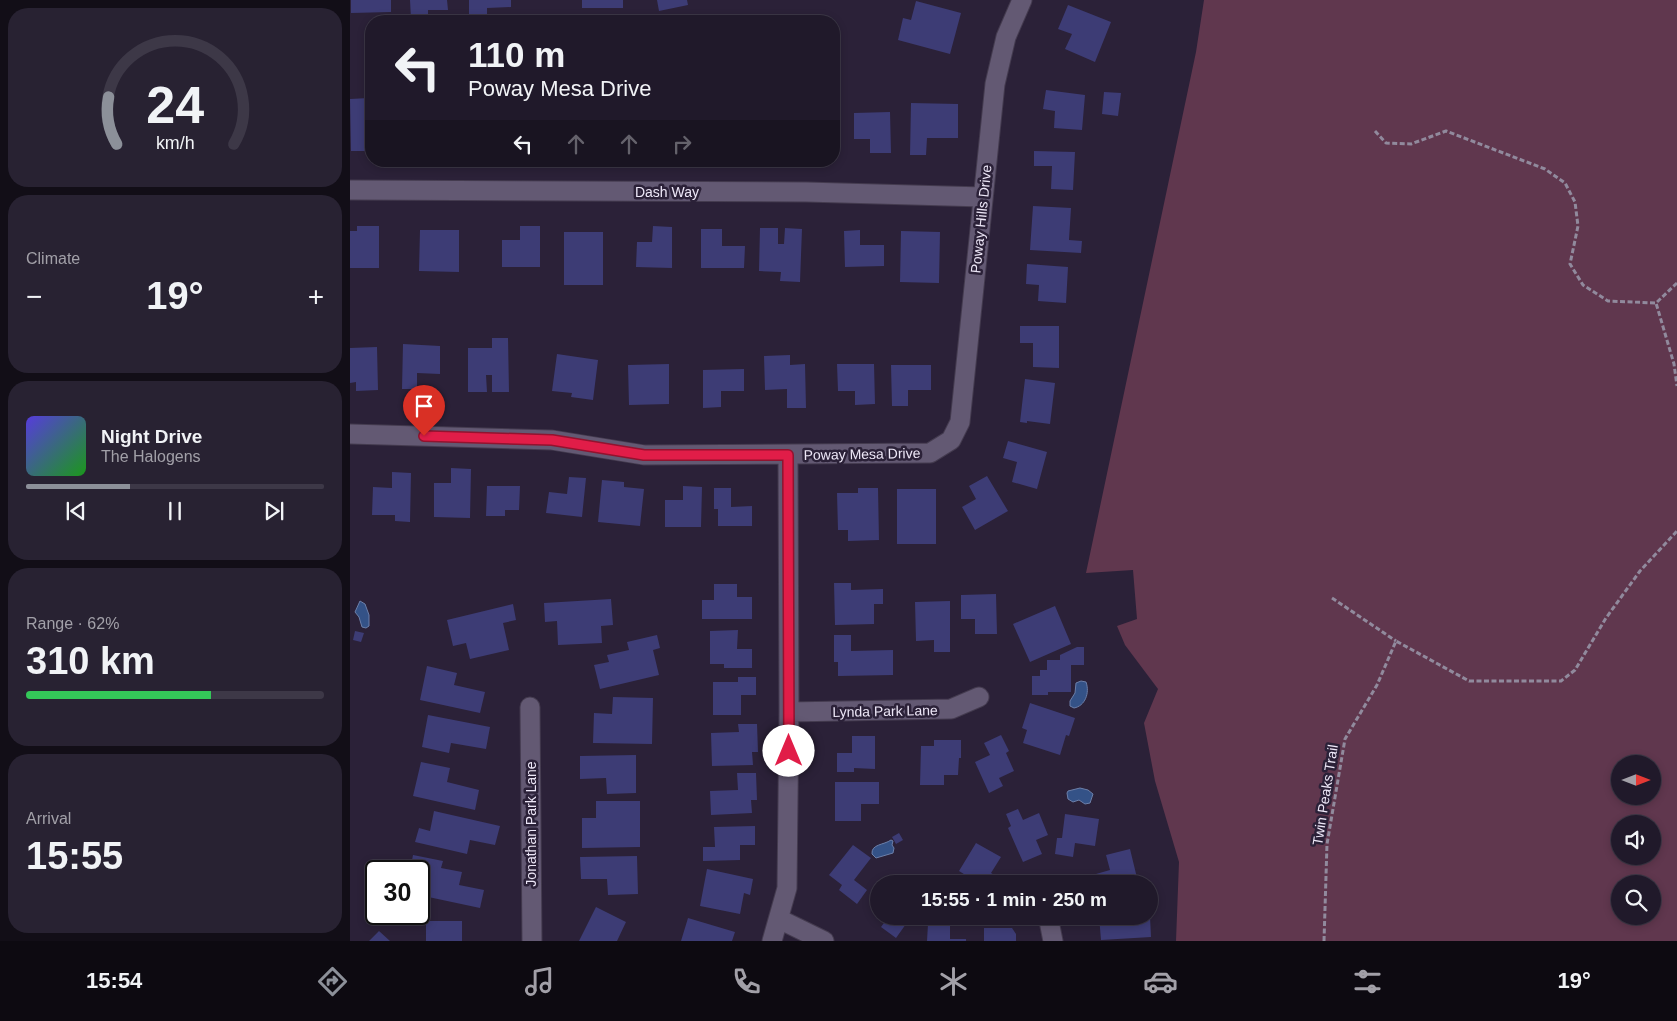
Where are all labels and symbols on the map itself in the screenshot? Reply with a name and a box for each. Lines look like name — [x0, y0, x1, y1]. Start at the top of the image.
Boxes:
street label: Poway Hills Drive — [967, 164, 995, 274]
street label: Dash Way — [635, 184, 699, 200]
pin — [403, 385, 445, 436]
street label: Poway Mesa Drive — [804, 445, 921, 463]
street label: Lynda Park Lane — [832, 702, 938, 720]
position arrow — [762, 724, 814, 776]
street label: Twin Peaks Trail — [1309, 743, 1341, 847]
north arrow — [1611, 755, 1661, 805]
street label: Jonathan Park Lane — [523, 761, 539, 887]
speed limit sign: 30 — [365, 860, 430, 925]

